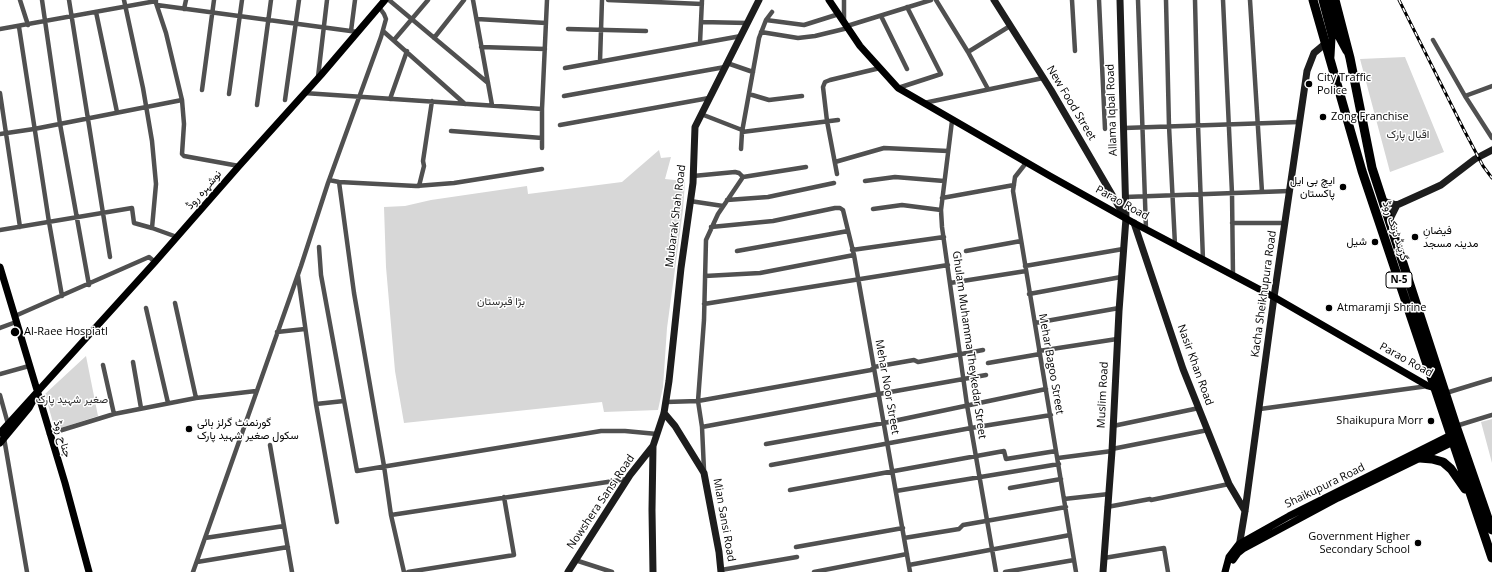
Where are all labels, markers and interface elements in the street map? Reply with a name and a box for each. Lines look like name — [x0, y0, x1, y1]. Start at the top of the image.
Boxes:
street label: New Food Street — [1043, 63, 1099, 143]
street label: Allama Iqbal Road — [1104, 64, 1120, 156]
place label: City Traffic Police — [1317, 71, 1371, 97]
marker: City Traffic Police — [1304, 79, 1314, 89]
place label: Zong Franchise — [1331, 110, 1409, 124]
marker: Zong Franchise — [1318, 112, 1328, 122]
park label: اقبال پارک — [1387, 128, 1429, 142]
street label: Mubarak Shah Road — [663, 164, 689, 268]
street label: نوشہرہ روڈ — [184, 168, 224, 212]
place label: ایچ بی ایل پاکستان — [1290, 174, 1335, 200]
marker: ایچ بی ایل پاکستان — [1338, 182, 1348, 192]
street label: Parao Road — [1093, 183, 1151, 223]
street label: گرینڈ ٹرنک روڈ — [1379, 200, 1411, 262]
place label: فیضانِ مدینہ مسجد — [1423, 224, 1478, 250]
street label: Kacha Sheikhupura Road — [1249, 230, 1279, 358]
marker: فیضانِ مدینہ مسجد — [1410, 232, 1420, 242]
place label: شیل — [1347, 235, 1367, 249]
marker: شیل — [1370, 237, 1380, 247]
street label: Ghulam Muhamma Theykedar Street — [949, 250, 989, 440]
road number: N-5 — [1386, 272, 1412, 288]
park label: بڑا قبرستان — [477, 295, 525, 309]
place label: Atmaramji Shrine — [1337, 301, 1426, 315]
marker: Atmaramji Shrine — [1324, 303, 1334, 313]
street label: Mehar Bagoo Street — [1036, 312, 1066, 416]
street label: Nasir Khan Road — [1174, 323, 1216, 407]
place label: Al-Raee Hospiatl — [24, 325, 108, 339]
marker: Al-Raee Hospiatl — [9, 326, 21, 338]
street label: Mehar Noor Street — [872, 339, 902, 435]
street label: Parao Road — [1377, 340, 1435, 380]
street label: Muslim Road — [1095, 361, 1111, 429]
park label: صغیر شہید پارک — [36, 393, 108, 407]
place label: Shaikupura Morr — [1336, 414, 1423, 428]
place label: گورنمنٹ گرلز ہائی سکول صغیر شہید پارک — [197, 416, 299, 442]
marker: Shaikupura Morr — [1426, 416, 1436, 426]
street label: جناح روڈ — [50, 419, 74, 459]
marker: گورنمنٹ گرلز ہائی سکول صغیر شہید پارک — [184, 424, 194, 434]
street label: Nowshera Sansi Road — [564, 452, 638, 552]
street label: Shaikupura Road — [1283, 461, 1367, 511]
street label: Mian Sansi Road — [710, 477, 738, 563]
place label: Government Higher Secondary School — [1308, 530, 1410, 556]
marker: Government Higher Secondary School — [1413, 538, 1423, 548]

